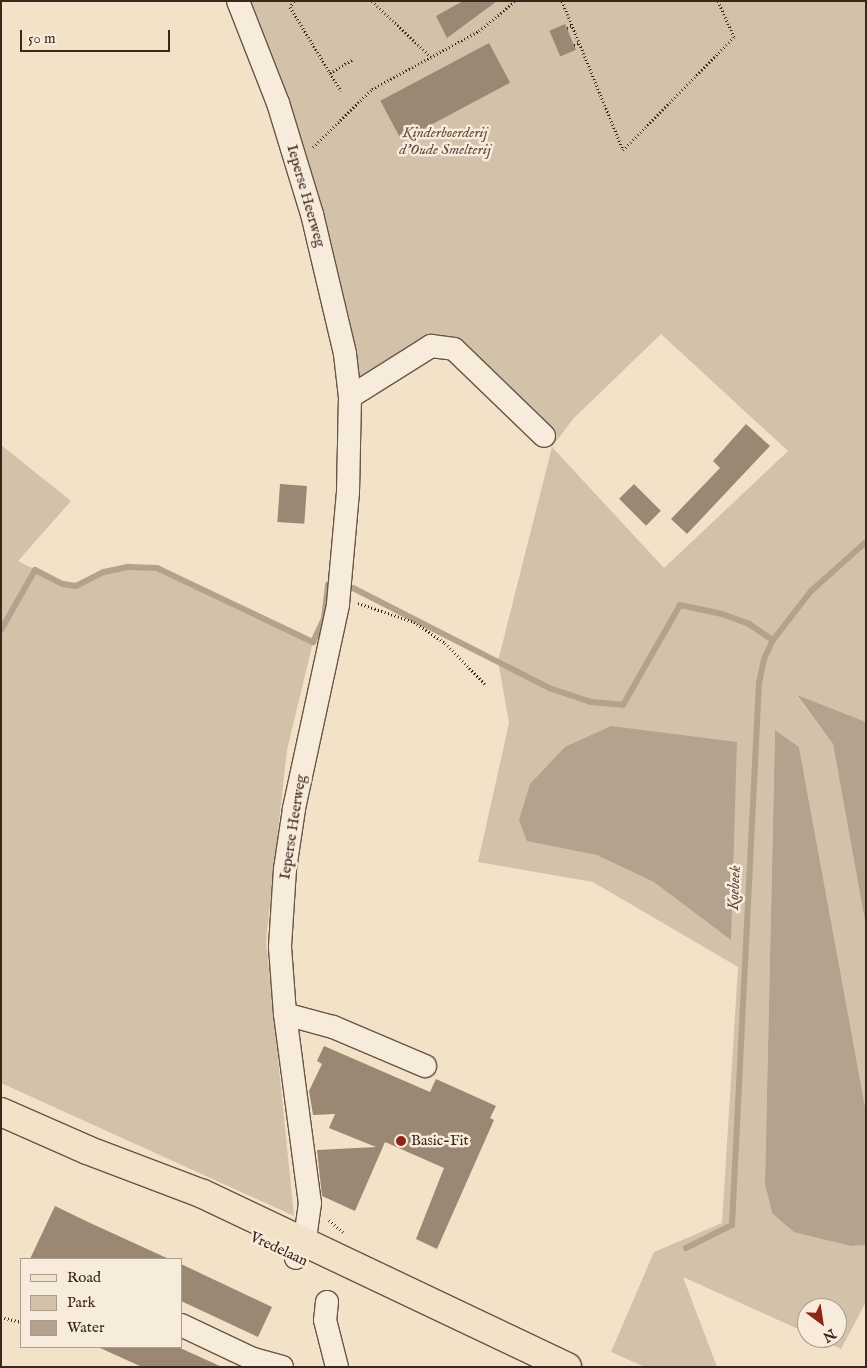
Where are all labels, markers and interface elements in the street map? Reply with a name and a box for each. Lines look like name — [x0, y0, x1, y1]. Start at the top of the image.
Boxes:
scale bar — [22, 20, 172, 52]
text: 50 m — [28, 29, 56, 48]
park label: Kinderboerderij d'Oude Smelterij — [399, 123, 491, 158]
street label: Ieperse Heerweg — [283, 143, 329, 249]
street label: Ieperse Heerweg — [276, 773, 310, 881]
water label: Koebeek — [724, 865, 746, 911]
place label: Basic-Fit — [411, 1132, 469, 1150]
marker: Basic-Fit — [395, 1135, 407, 1147]
street label: Vredelaan — [247, 1228, 311, 1270]
legend — [20, 1258, 182, 1348]
text: Road — [67, 1268, 101, 1287]
text: Park — [67, 1293, 96, 1312]
north arrow — [797, 1298, 847, 1348]
text: Water — [67, 1318, 104, 1337]
text: N — [819, 1324, 839, 1346]

